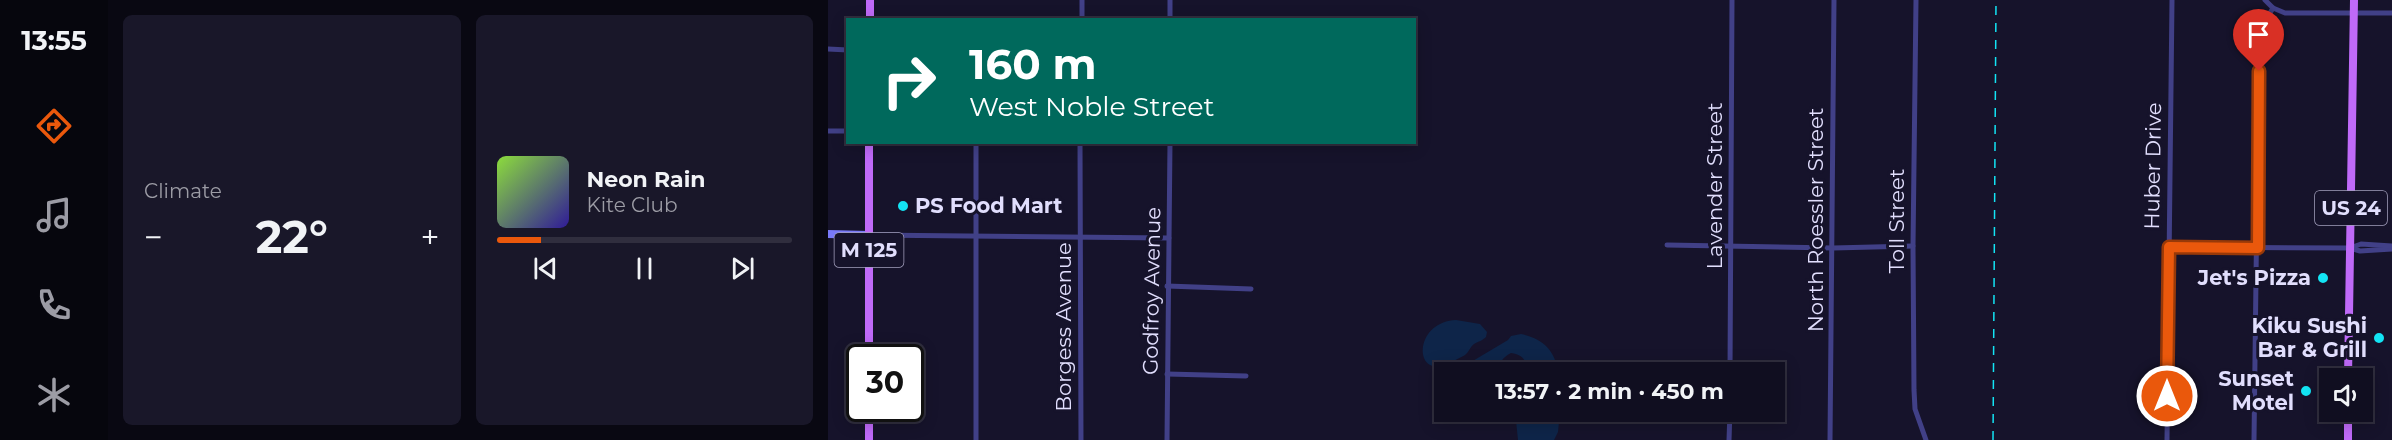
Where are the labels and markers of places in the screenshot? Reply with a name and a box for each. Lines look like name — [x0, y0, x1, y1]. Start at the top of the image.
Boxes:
pin — [2233, 9, 2284, 71]
place label: PS Food Mart — [915, 193, 1062, 218]
marker: PS Food Mart — [896, 199, 910, 213]
place label: Jet's Pizza — [2197, 265, 2311, 290]
marker: Jet's Pizza — [2316, 271, 2330, 285]
place label: Kiku Sushi Bar & Grill — [2251, 313, 2367, 362]
marker: Kiku Sushi Bar & Grill — [2372, 331, 2386, 345]
place label: Sunset Motel — [2218, 366, 2294, 415]
marker: Sunset Motel — [2299, 384, 2313, 398]

